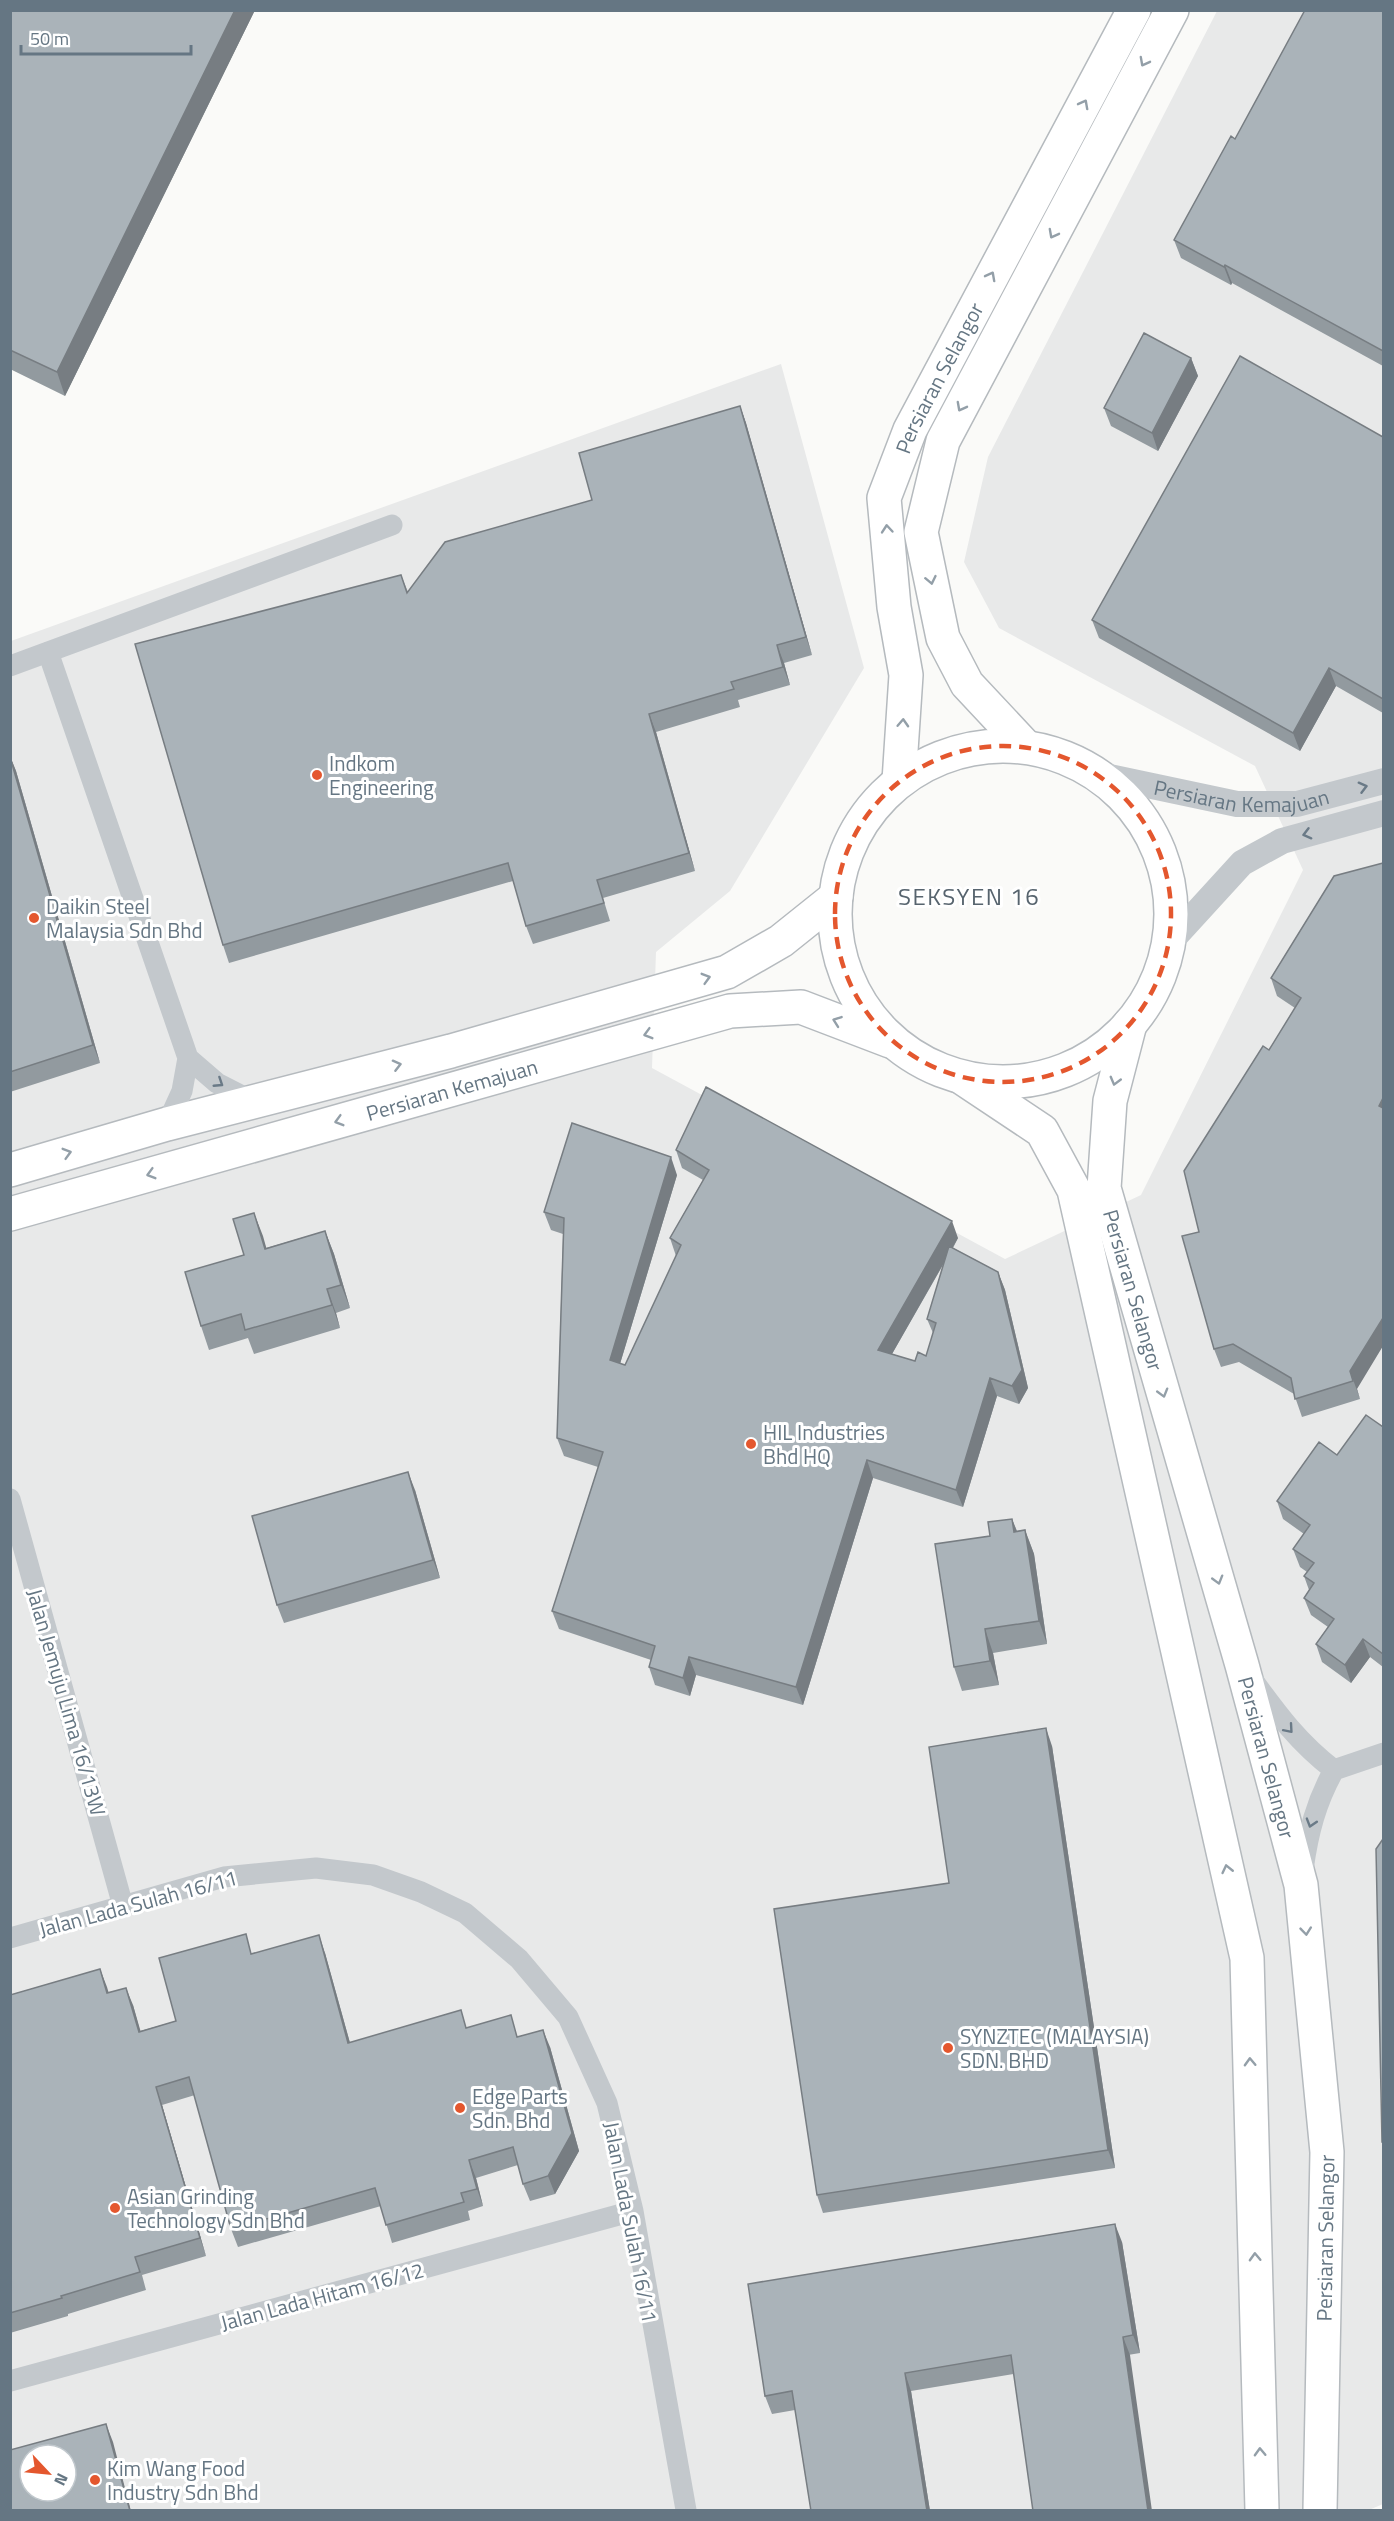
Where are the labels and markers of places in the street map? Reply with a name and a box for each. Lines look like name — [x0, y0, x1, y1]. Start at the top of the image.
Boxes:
place label: Indkom Engineering — [329, 747, 434, 803]
marker: Indkom Engineering — [310, 768, 324, 782]
place label: Daikin Steel Malaysia Sdn Bhd — [46, 890, 203, 946]
marker: Daikin Steel Malaysia Sdn Bhd — [27, 911, 41, 925]
place label: HIL Industries Bhd HQ — [763, 1416, 885, 1472]
marker: HIL Industries Bhd HQ — [744, 1437, 758, 1451]
place label: SYNZTEC (MALAYSIA) SDN. BHD — [960, 2020, 1149, 2076]
marker: SYNZTEC (MALAYSIA) SDN. BHD — [941, 2041, 955, 2055]
place label: Edge Parts Sdn. Bhd — [472, 2080, 568, 2136]
marker: Edge Parts Sdn. Bhd — [453, 2101, 467, 2115]
place label: Asian Grinding Technology Sdn Bhd — [127, 2180, 305, 2236]
marker: Asian Grinding Technology Sdn Bhd — [108, 2201, 122, 2215]
place label: Kim Wang Food Industry Sdn Bhd — [107, 2452, 259, 2508]
marker: Kim Wang Food Industry Sdn Bhd — [88, 2473, 102, 2487]

